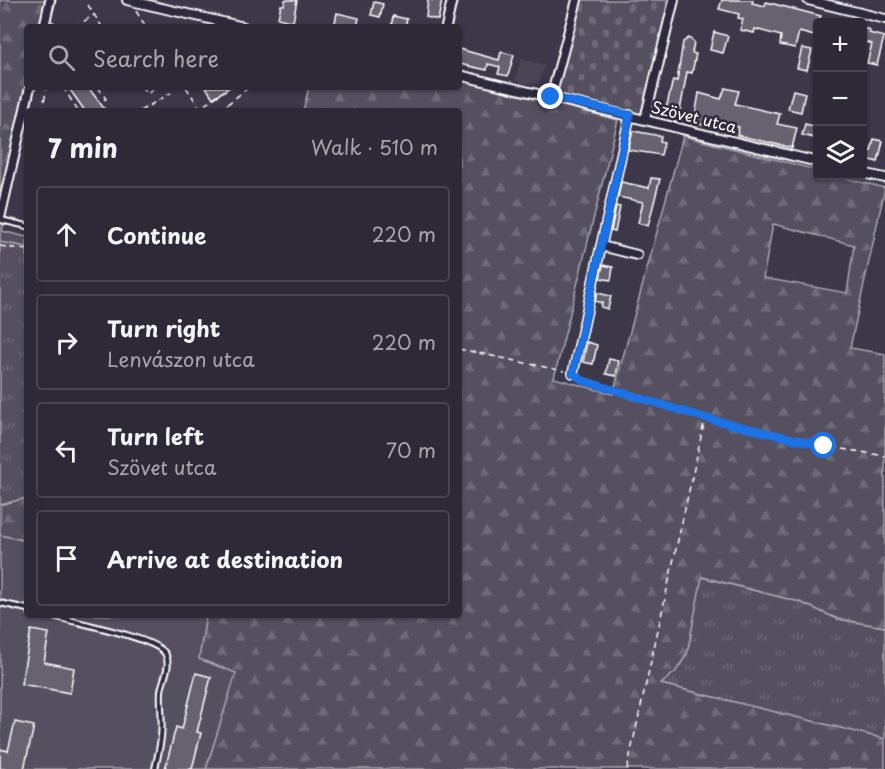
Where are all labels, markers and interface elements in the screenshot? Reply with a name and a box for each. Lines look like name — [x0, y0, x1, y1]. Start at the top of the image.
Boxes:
map controls — [813, 18, 867, 180]
button: + — [813, 18, 867, 72]
search box — [24, 24, 462, 90]
icon: search — [45, 41, 78, 74]
text: Search here — [93, 41, 219, 74]
button: − — [813, 72, 867, 126]
route end — [537, 83, 563, 109]
street label: Szövet utca — [649, 94, 740, 138]
button: layers — [813, 126, 867, 180]
text: 7 min — [48, 128, 118, 167]
text: Walk · 510 m — [311, 132, 438, 162]
icon: ahead — [50, 218, 83, 251]
text: Continue — [107, 218, 206, 251]
text: 220 m — [372, 219, 436, 249]
text: Turn right — [107, 311, 220, 344]
icon: right — [50, 326, 83, 359]
text: 220 m — [372, 327, 436, 357]
text: Lenvászon utca — [107, 344, 255, 374]
text: Turn left — [107, 419, 204, 452]
route start — [810, 432, 836, 458]
icon: left — [50, 434, 83, 467]
text: 70 m — [386, 435, 436, 465]
text: Szövet utca — [107, 452, 216, 482]
icon: arrive — [50, 542, 83, 575]
text: Arrive at destination — [107, 542, 343, 575]

